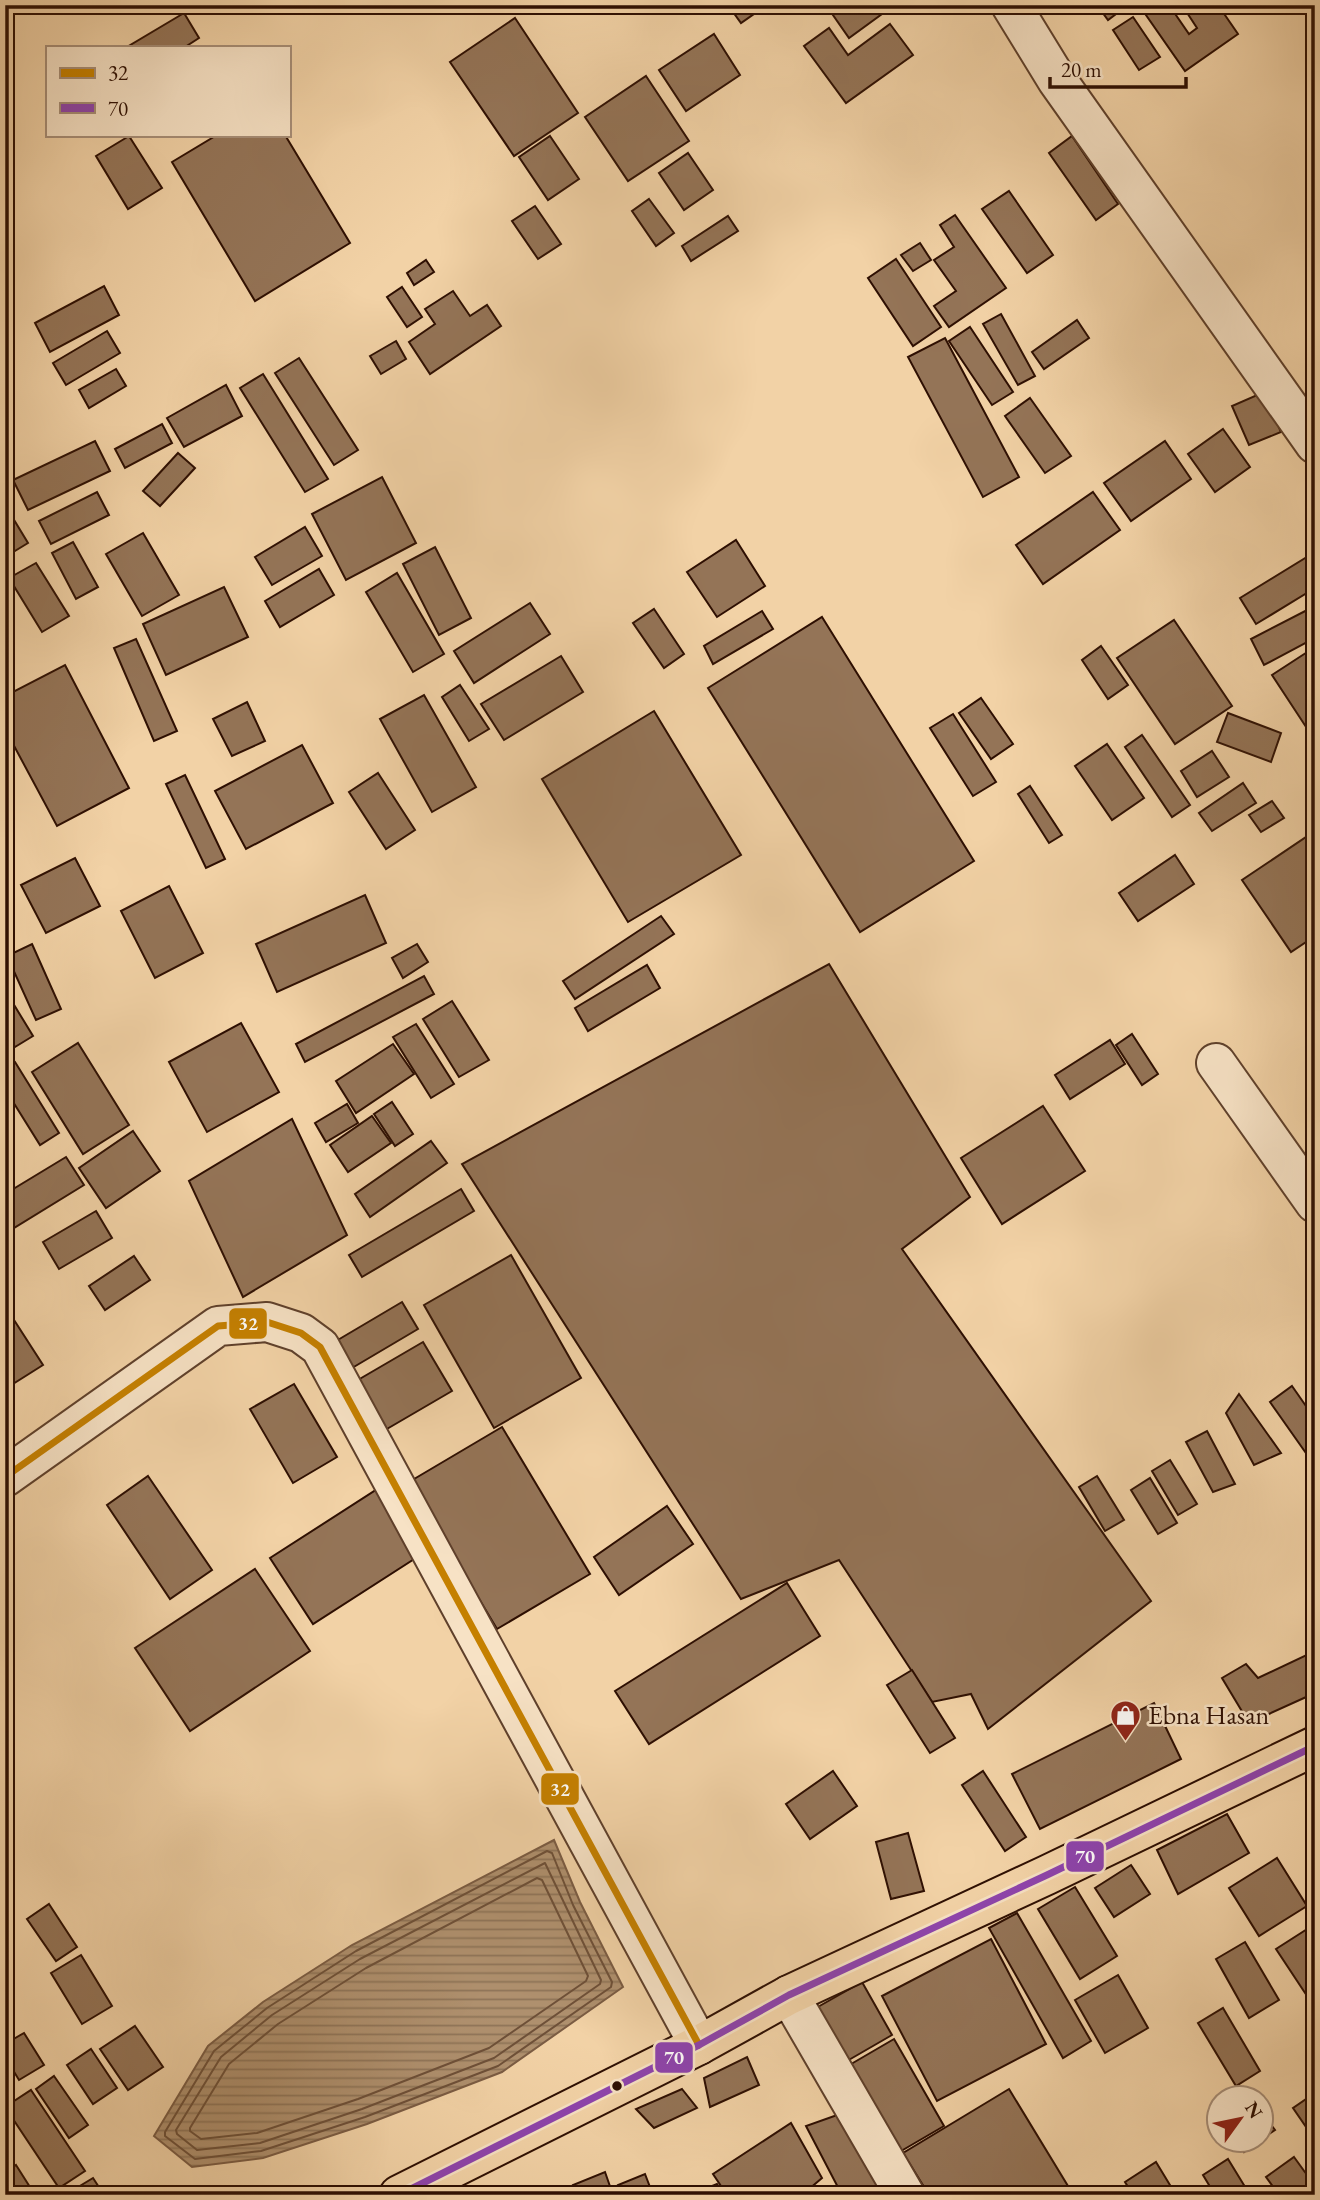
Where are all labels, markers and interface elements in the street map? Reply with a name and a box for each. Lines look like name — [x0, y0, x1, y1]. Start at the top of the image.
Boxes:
legend — [46, 46, 290, 136]
scale bar — [1050, 46, 1187, 90]
text: 20 m — [1061, 56, 1102, 83]
text: 32 — [108, 59, 128, 86]
text: 70 — [108, 95, 128, 122]
line badge: 32 — [228, 1307, 268, 1340]
text: 32 — [238, 1311, 258, 1336]
shop icon: Ebna Hasan — [1108, 1698, 1142, 1742]
place label: Ebna Hasan — [1148, 1698, 1270, 1732]
line badge: 32 — [540, 1772, 580, 1806]
text: 32 — [550, 1777, 570, 1802]
line badge: 70 — [1065, 1840, 1105, 1873]
text: 70 — [1075, 1844, 1095, 1869]
line badge: 70 — [654, 2041, 694, 2074]
text: 70 — [664, 2045, 684, 2070]
unlabelled marker — [610, 2079, 624, 2093]
north arrow — [1204, 2084, 1274, 2154]
text: N — [1239, 2097, 1269, 2124]

